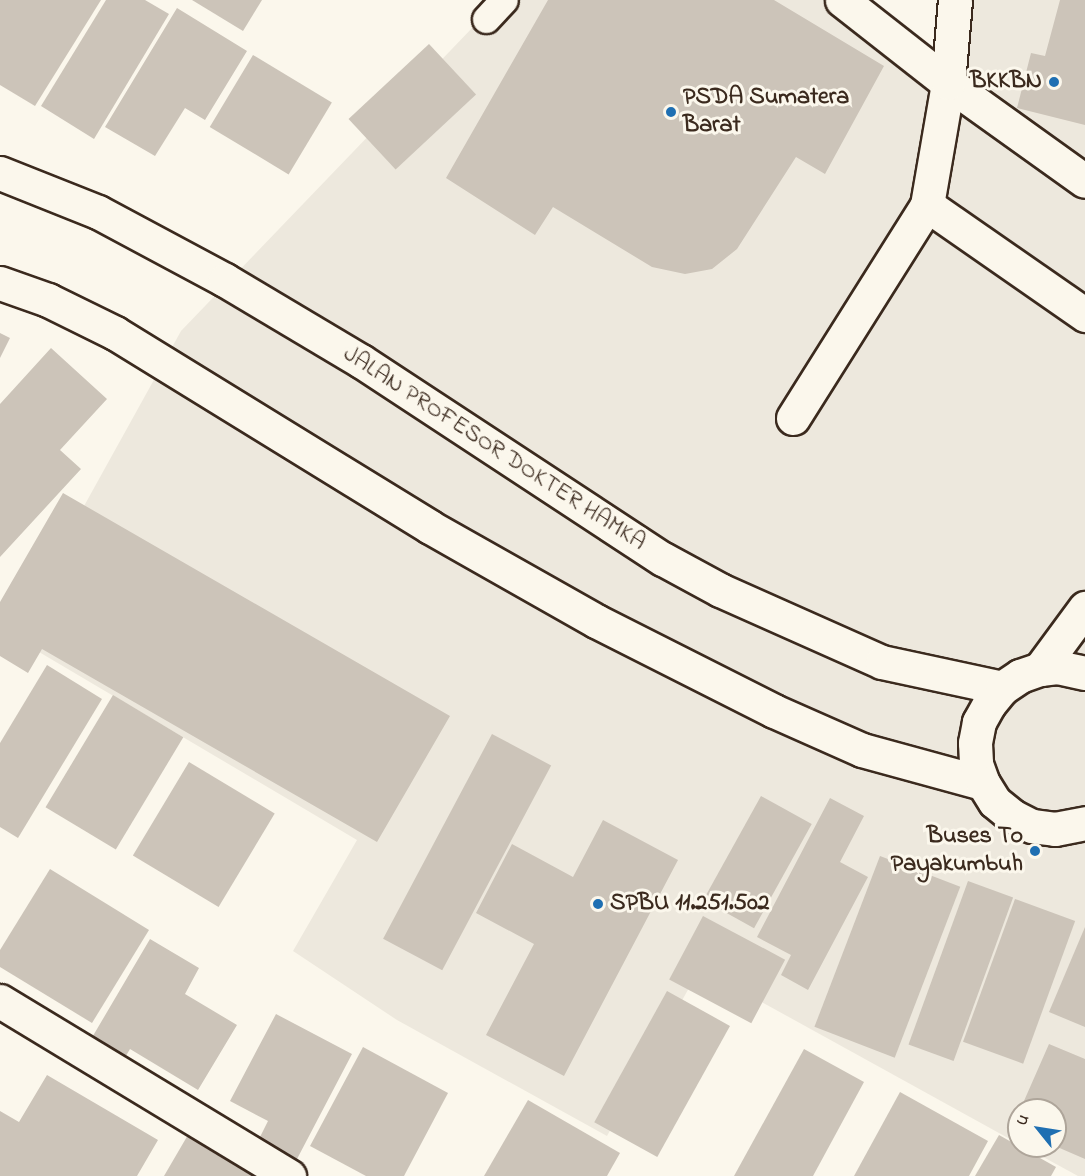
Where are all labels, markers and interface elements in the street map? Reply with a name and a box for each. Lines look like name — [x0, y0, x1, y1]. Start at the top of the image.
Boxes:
place label: BKKBN — [970, 68, 1042, 96]
marker: BKKBN — [1047, 75, 1061, 89]
place label: PSDA Sumatera Barat — [683, 84, 849, 140]
marker: PSDA Sumatera Barat — [664, 105, 678, 119]
street label: JALAN PROFESOR DOKTER HAMKA — [337, 340, 651, 558]
place label: Buses To Payakumbuh — [891, 823, 1023, 879]
marker: Buses To Payakumbuh — [1028, 844, 1042, 858]
place label: SPBU 11.251.502 — [610, 890, 770, 918]
marker: SPBU 11.251.502 — [591, 897, 605, 911]
north arrow — [1007, 1098, 1067, 1158]
text: U — [1010, 1110, 1036, 1130]

